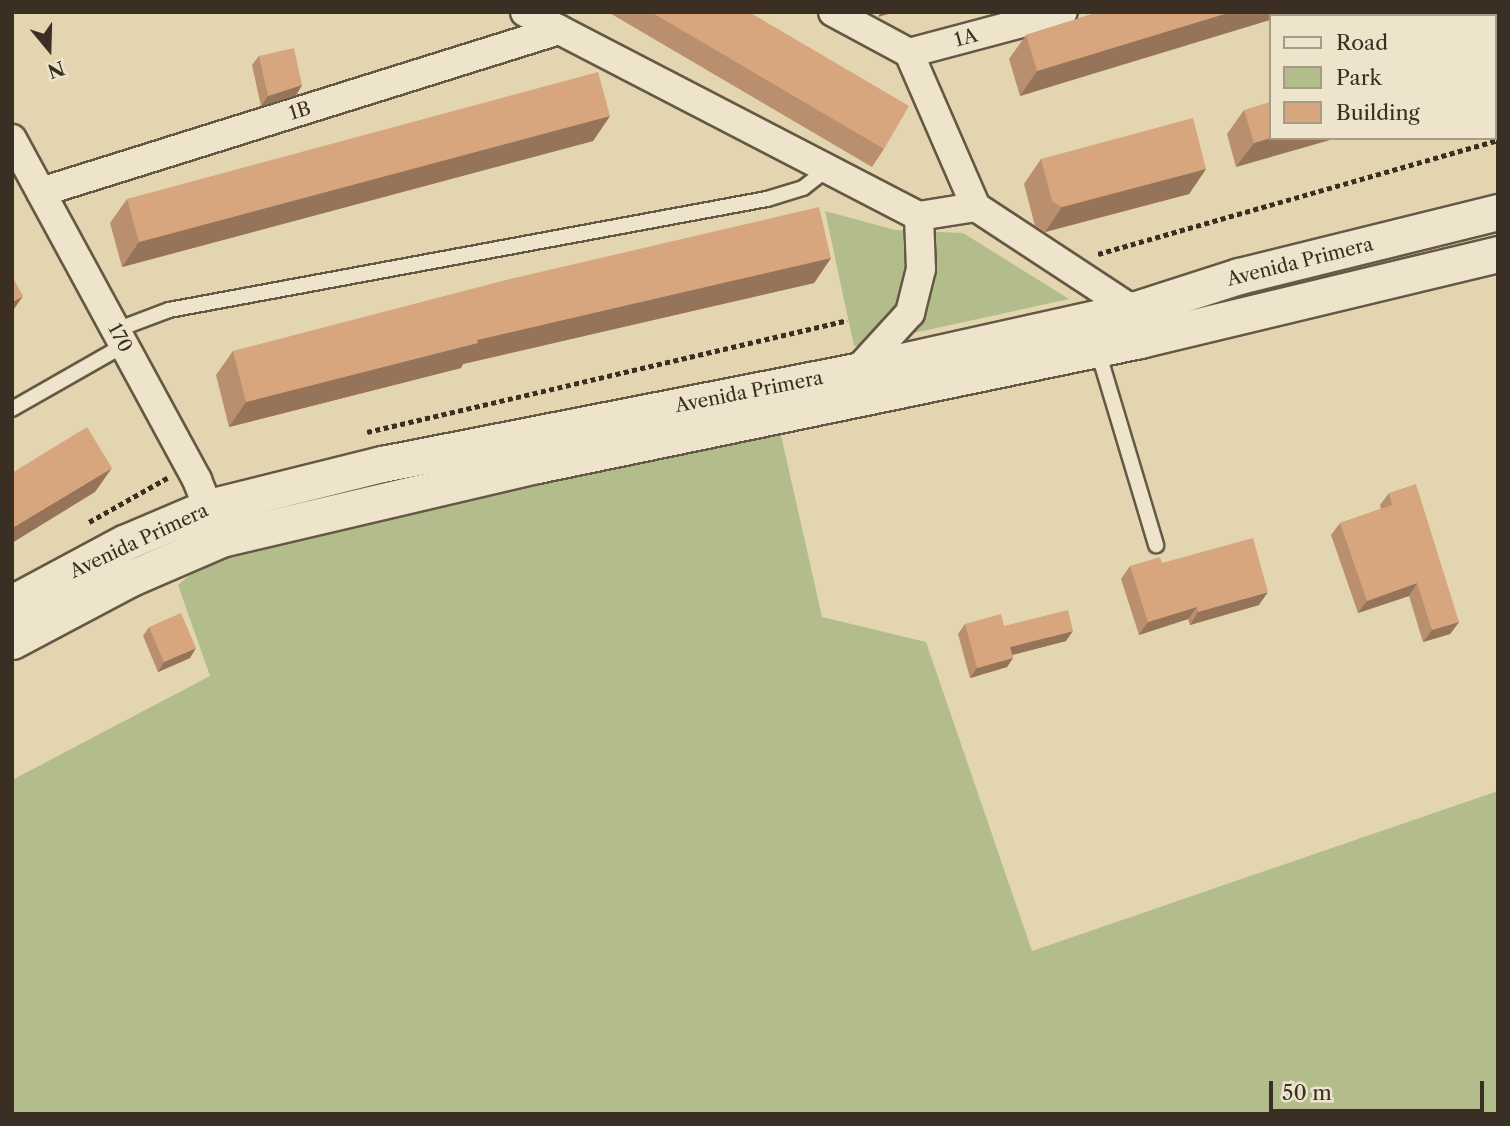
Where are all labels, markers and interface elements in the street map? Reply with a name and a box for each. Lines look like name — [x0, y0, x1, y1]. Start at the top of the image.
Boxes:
north arrow — [14, 14, 84, 84]
legend — [1268, 14, 1496, 140]
street label: 1A — [952, 24, 980, 52]
text: Road — [1336, 30, 1388, 55]
text: N — [44, 56, 68, 83]
text: Park — [1336, 65, 1382, 90]
street label: 1B — [287, 97, 313, 125]
text: Building — [1336, 100, 1420, 125]
street label: Avenida Primera — [1224, 233, 1376, 291]
street label: 170 — [103, 320, 137, 356]
street label: Avenida Primera — [673, 366, 825, 418]
street label: Avenida Primera — [66, 499, 212, 583]
scale bar — [1272, 1066, 1487, 1110]
text: 50 m — [1282, 1080, 1332, 1105]

